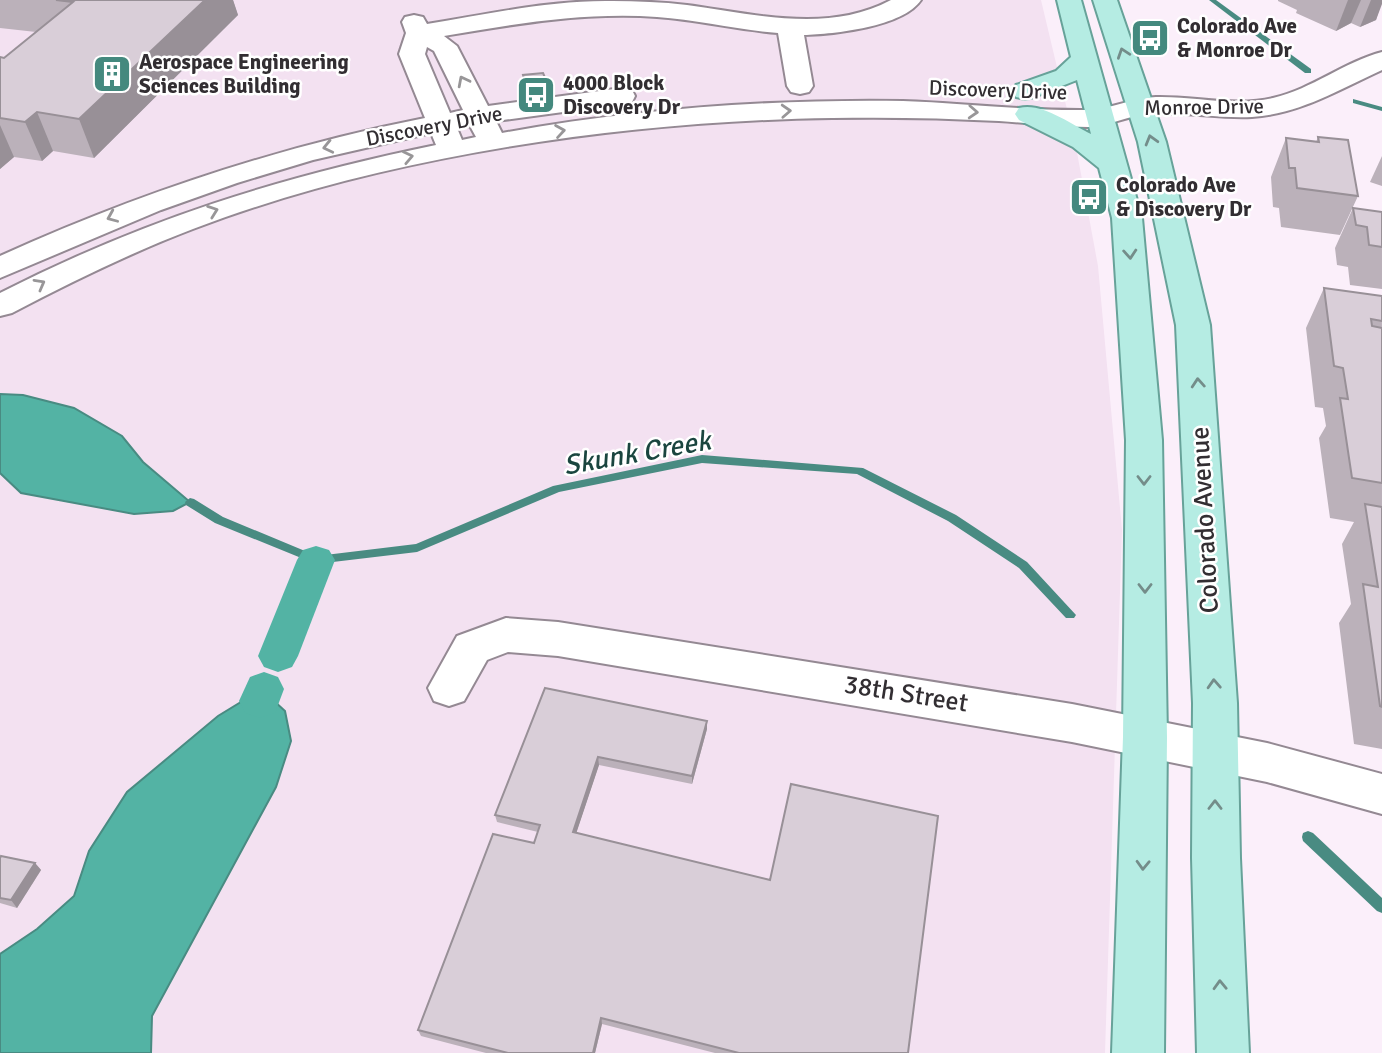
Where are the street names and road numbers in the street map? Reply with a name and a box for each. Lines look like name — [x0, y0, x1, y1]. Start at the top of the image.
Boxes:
street label: Discovery Drive — [928, 75, 1068, 105]
street label: Monroe Drive — [1144, 93, 1264, 121]
street label: Discovery Drive — [364, 100, 504, 152]
street label: Colorado Avenue — [1184, 426, 1226, 614]
street label: 38th Street — [842, 668, 970, 720]

